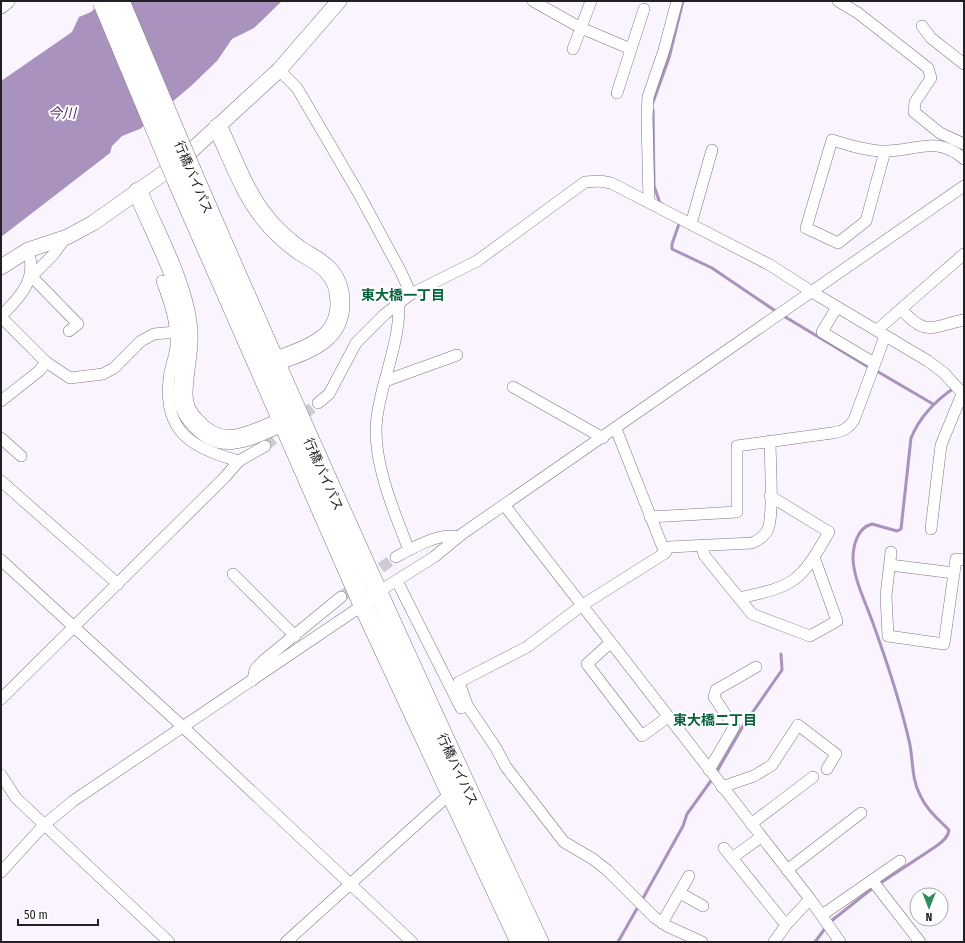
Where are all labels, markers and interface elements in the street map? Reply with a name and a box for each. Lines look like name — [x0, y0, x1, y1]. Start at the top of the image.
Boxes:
water label: 今川 — [48, 105, 78, 122]
street label: 行橋バイパス — [171, 138, 216, 216]
district label: 東大橋一丁目 — [361, 287, 445, 304]
street label: 行橋バイパス — [301, 436, 346, 513]
district label: 東大橋二丁目 — [673, 712, 757, 729]
street label: 行橋バイパス — [434, 731, 481, 808]
north arrow — [909, 887, 949, 927]
scale bar — [18, 901, 98, 927]
text: 50 m — [24, 908, 48, 922]
text: N — [926, 910, 932, 923]

